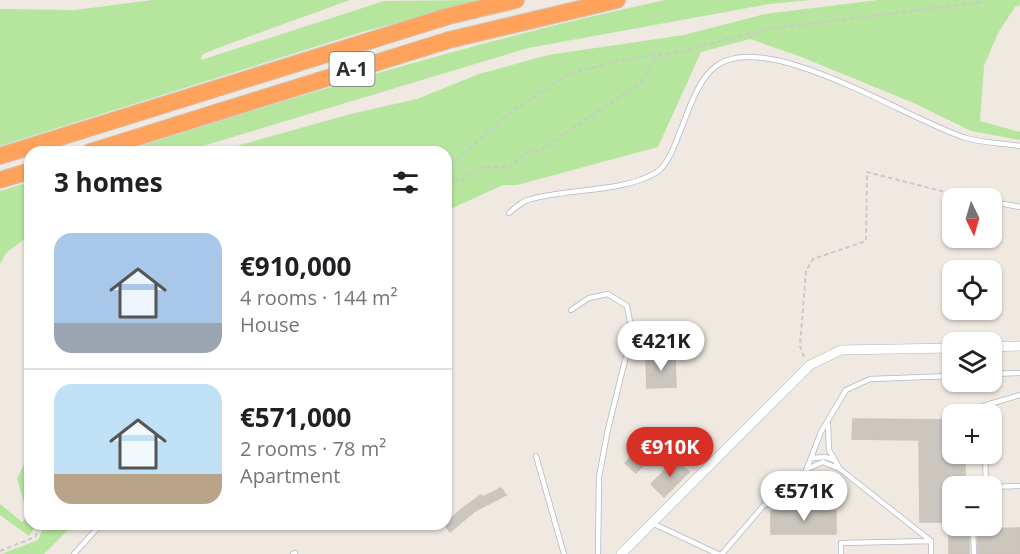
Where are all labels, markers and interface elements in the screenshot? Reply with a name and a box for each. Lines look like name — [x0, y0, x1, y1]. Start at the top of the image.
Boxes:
road number: A-1 — [330, 52, 374, 86]
text: 3 homes — [54, 164, 163, 200]
icon: filters — [389, 166, 422, 199]
north arrow — [942, 188, 1002, 248]
map controls — [942, 188, 1002, 536]
text: €910,000 — [240, 248, 351, 284]
icon: home — [102, 257, 174, 329]
button: locate — [942, 260, 1002, 320]
text: 4 rooms · 144 m² — [240, 284, 398, 311]
text: House — [240, 311, 300, 338]
pin: €421K — [619, 321, 703, 372]
text: €421K — [631, 327, 691, 354]
button: layers — [942, 332, 1002, 392]
text: €571,000 — [240, 399, 351, 435]
button: + — [942, 404, 1002, 464]
icon: home — [102, 408, 174, 480]
pin: €910K — [628, 427, 712, 478]
text: €910K — [640, 433, 700, 460]
text: 2 rooms · 78 m² — [240, 435, 386, 462]
text: Apartment — [240, 462, 340, 489]
pin: €571K — [762, 471, 846, 522]
button: − — [942, 476, 1002, 536]
text: €571K — [774, 477, 834, 504]

